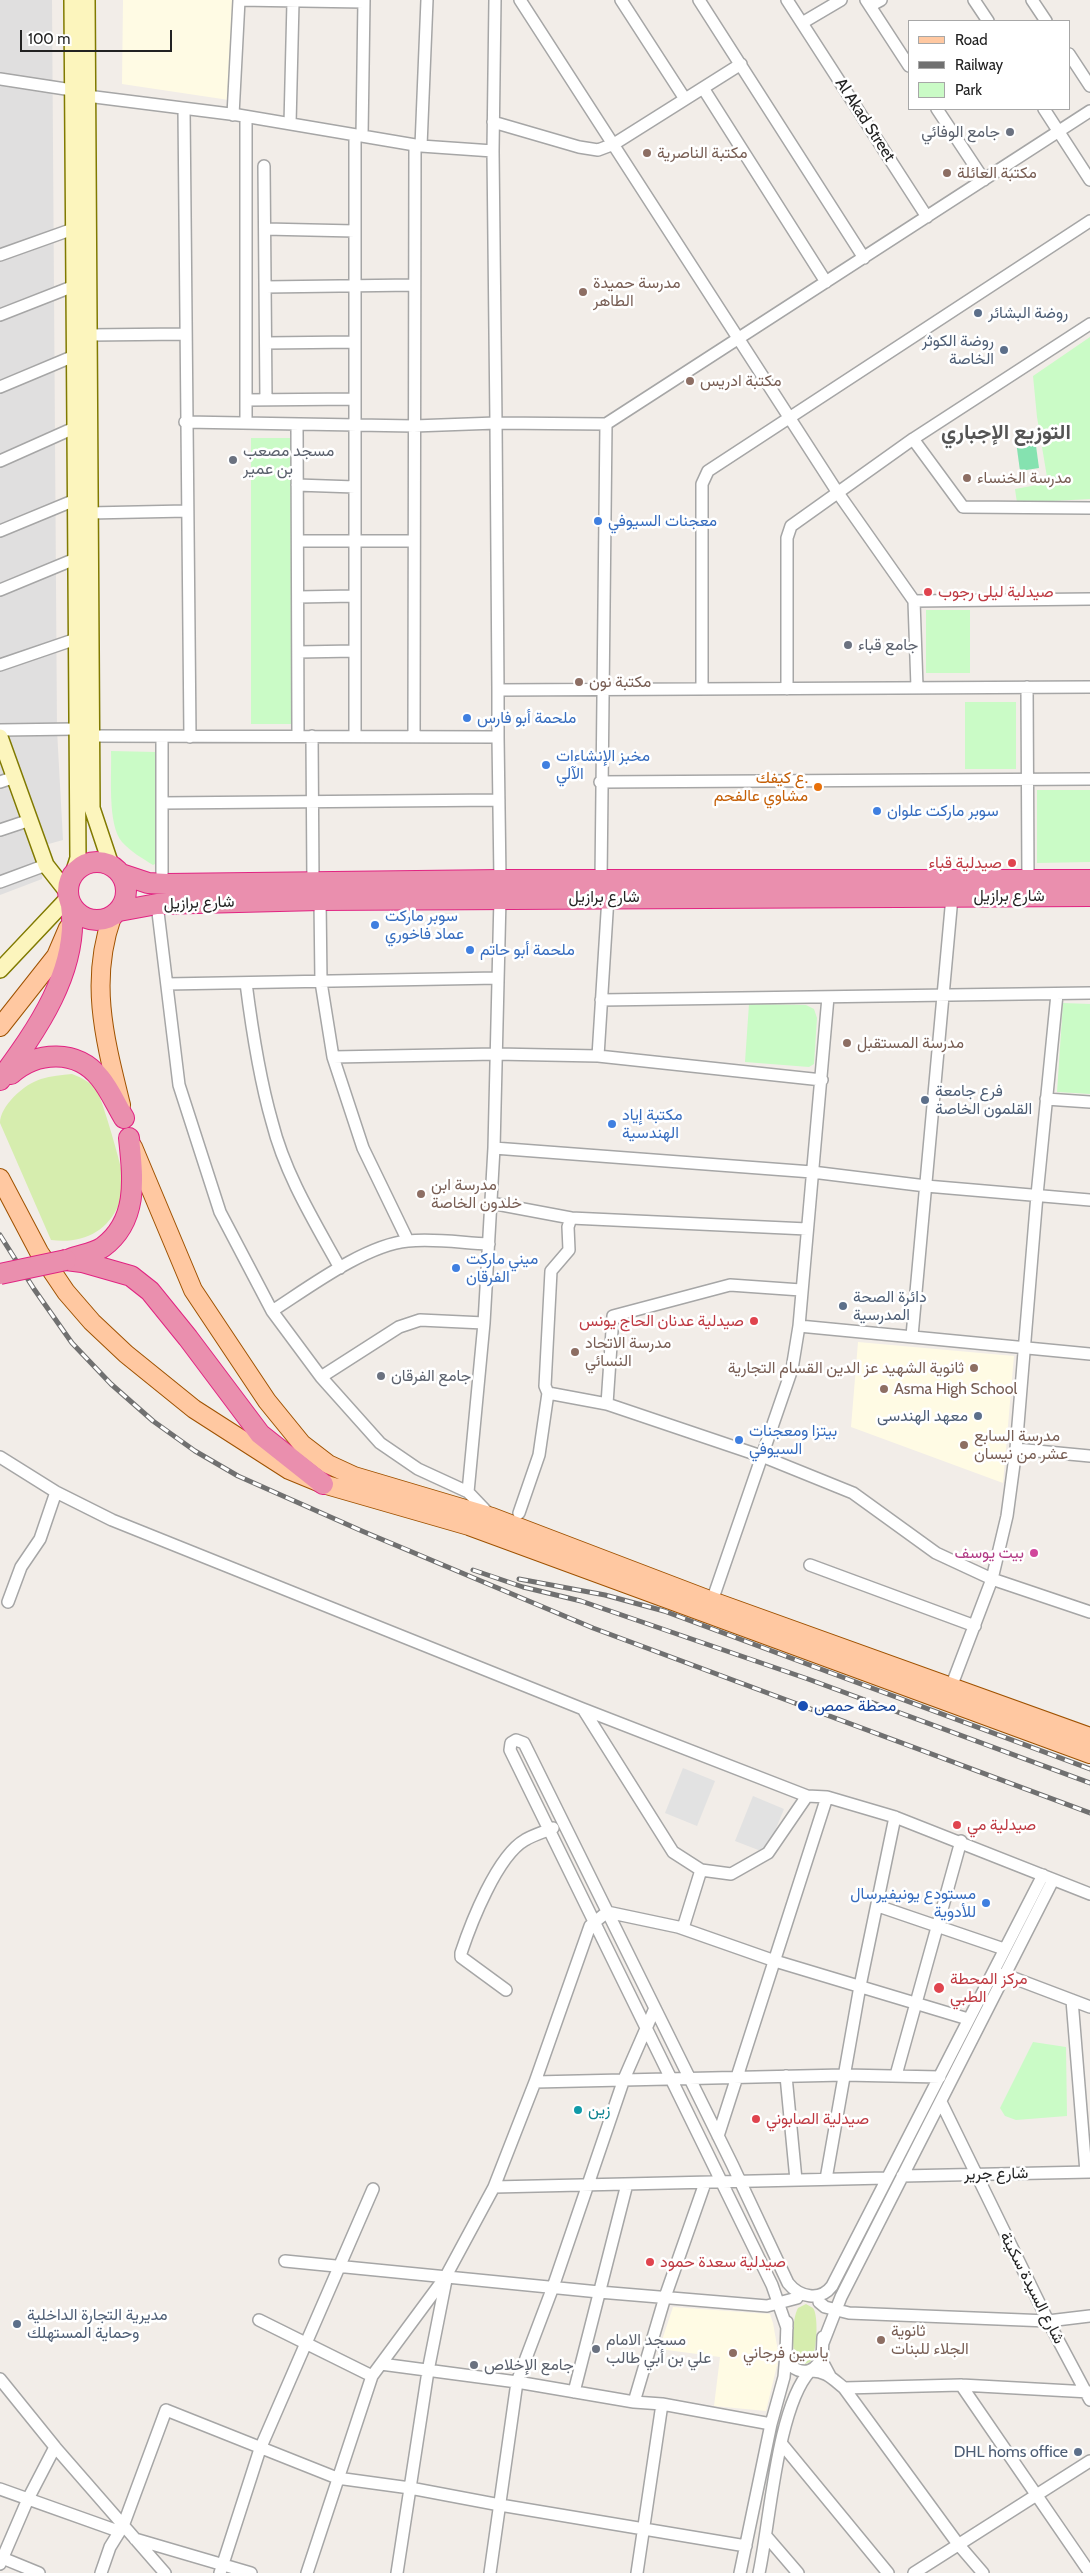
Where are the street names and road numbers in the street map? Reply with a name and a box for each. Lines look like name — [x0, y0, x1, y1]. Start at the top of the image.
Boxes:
street label: Al Akad Street — [831, 75, 899, 165]
street label: شارع برازيل — [973, 886, 1045, 906]
street label: شارع برازيل — [568, 887, 640, 907]
street label: شارع برازيل — [163, 892, 235, 914]
street label: شارع جرير — [964, 2164, 1028, 2184]
street label: شارع السيدة سكينة — [995, 2229, 1069, 2347]

